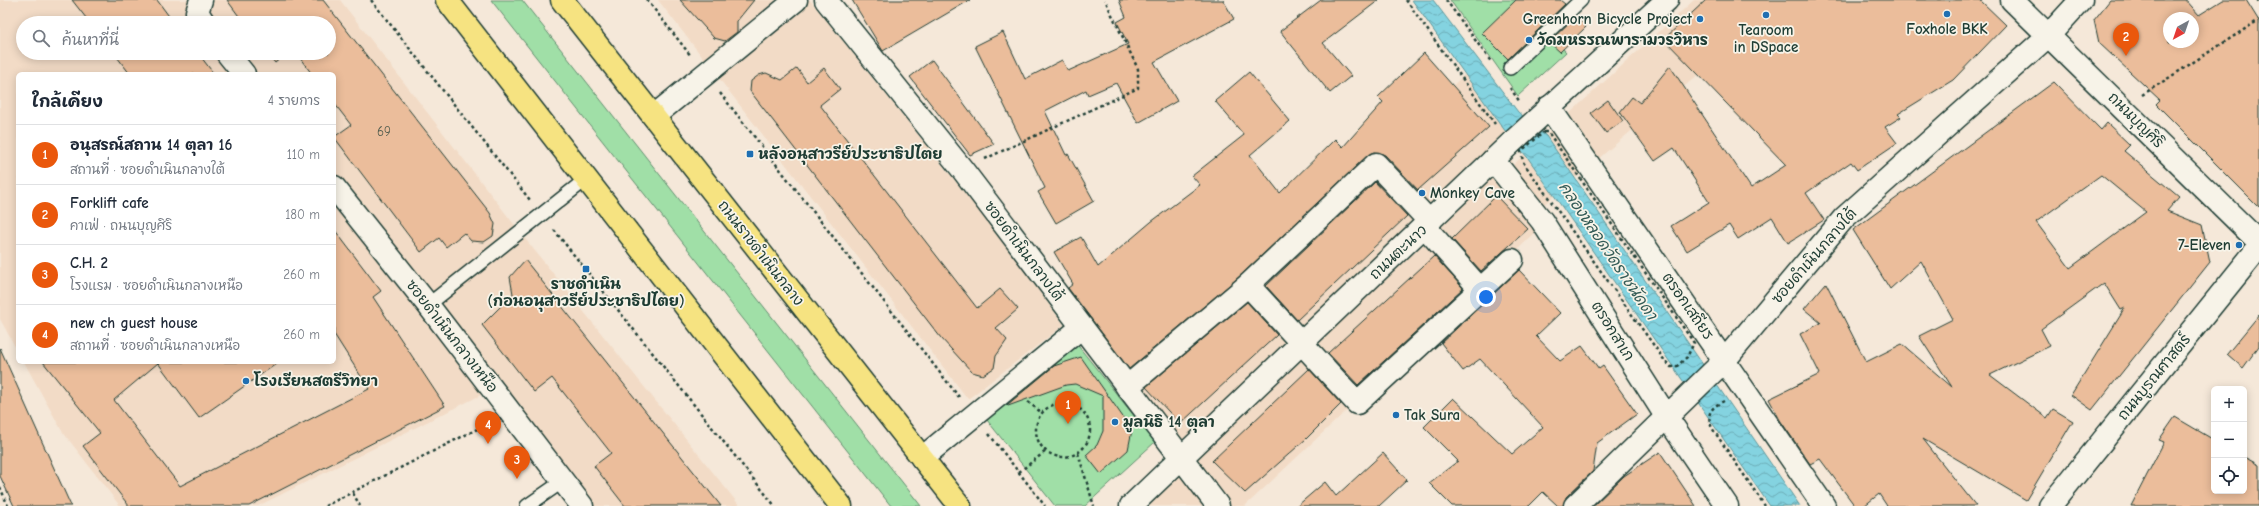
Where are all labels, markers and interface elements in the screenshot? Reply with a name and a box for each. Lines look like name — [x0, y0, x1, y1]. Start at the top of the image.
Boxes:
marker: Foxhole BKK — [1942, 9, 1952, 19]
place label: Greenhorn Bicycle Project — [1523, 10, 1693, 28]
marker: Tearoom in DSpace — [1761, 10, 1771, 20]
north arrow — [2163, 12, 2199, 48]
marker: Greenhorn Bicycle Project — [1695, 14, 1705, 24]
search box — [16, 16, 336, 60]
place label: Foxhole BKK — [1906, 20, 1988, 38]
place label: Tearoom in DSpace — [1734, 21, 1798, 56]
pin: 2 — [2113, 23, 2139, 56]
icon: search — [30, 27, 52, 49]
text: ค้นหาที่นี่ — [62, 31, 119, 49]
place label: วัดมหรรณพารามวรวิหาร — [1537, 31, 1708, 49]
marker: วัดมหรรณพารามวรวิหาร — [1524, 35, 1534, 45]
street label: ถนนบุญศิริ — [2103, 88, 2168, 153]
text: ใกล้เคียง — [32, 92, 103, 111]
text: 4 รายการ — [268, 93, 320, 108]
house number: 69 — [377, 124, 391, 139]
text: อนุสรณ์สถาน 14 ตุลา 16 — [70, 136, 232, 154]
place label: หลังอนุสาวรีย์ประชาธิปไตย — [758, 144, 943, 165]
text: 1 — [42, 147, 48, 162]
text: 110 m — [287, 147, 320, 162]
marker: หลังอนุสาวรีย์ประชาธิปไตย — [745, 149, 755, 159]
text: สถานที่ · ซอยดำเนินกลางใต้ — [70, 162, 225, 177]
water label: คลองหลอดวัดราชนัดดา — [1555, 178, 1662, 324]
place label: Monkey Cave — [1430, 184, 1515, 202]
marker: Monkey Cave — [1417, 188, 1427, 198]
text: Forklift cafe — [70, 194, 149, 212]
street label: ถนนราชดำเนินกลาง — [714, 197, 808, 309]
street label: ซอยดำเนินกลางใต้ — [980, 197, 1068, 305]
street label: ซอยดำเนินกลางใต้ — [1767, 204, 1860, 307]
text: 2 — [42, 207, 48, 222]
text: 180 m — [285, 207, 320, 222]
text: คาเฟ่ · ถนนบุญศิริ — [70, 218, 172, 233]
street label: ถนนตะนาว — [1366, 221, 1430, 283]
place label: 7-Eleven — [2178, 236, 2231, 254]
marker: 7-Eleven — [2234, 240, 2244, 250]
text: C.H. 2 — [70, 254, 108, 272]
marker: ราชดำเนิน (ก่อนอนุสาวรีย์ประชาธิปไตย) — [581, 264, 591, 274]
text: 3 — [42, 267, 48, 282]
text: 260 m — [283, 267, 320, 282]
street label: ตรอกเสถียร — [1658, 269, 1718, 343]
place label: ราชดำเนิน (ก่อนอนุสาวรีย์ประชาธิปไตย) — [488, 274, 684, 312]
street label: ซอยดำเนินกลางเหนือ — [402, 276, 502, 396]
text: โรงแรม · ซอยดำเนินกลางเหนือ — [70, 278, 243, 293]
your location — [1476, 287, 1496, 307]
street label: ตรอกสาเก — [1588, 298, 1638, 364]
text: new ch guest house — [70, 314, 198, 332]
text: 4 — [42, 327, 48, 342]
text: 260 m — [283, 327, 320, 342]
street label: ถนนบูรณศาสตร์ — [2113, 329, 2196, 425]
text: สถานที่ · ซอยดำเนินกลางเหนือ — [70, 338, 240, 353]
place label: โรงเรียนสตรีวิทยา — [253, 371, 378, 390]
marker: โรงเรียนสตรีวิทยา — [241, 376, 251, 386]
map controls — [2211, 386, 2247, 494]
button: + — [2211, 386, 2247, 422]
pin: 1 — [1055, 391, 1081, 424]
place label: Tak Sura — [1404, 406, 1460, 424]
marker: Tak Sura — [1391, 410, 1401, 420]
pin: 4 — [475, 411, 501, 444]
place label: มูลนิธิ 14 ตุลา — [1123, 413, 1215, 433]
marker: มูลนิธิ 14 ตุลา — [1110, 417, 1120, 427]
button: − — [2211, 422, 2247, 458]
pin: 3 — [504, 446, 530, 479]
button: locate — [2211, 458, 2247, 494]

